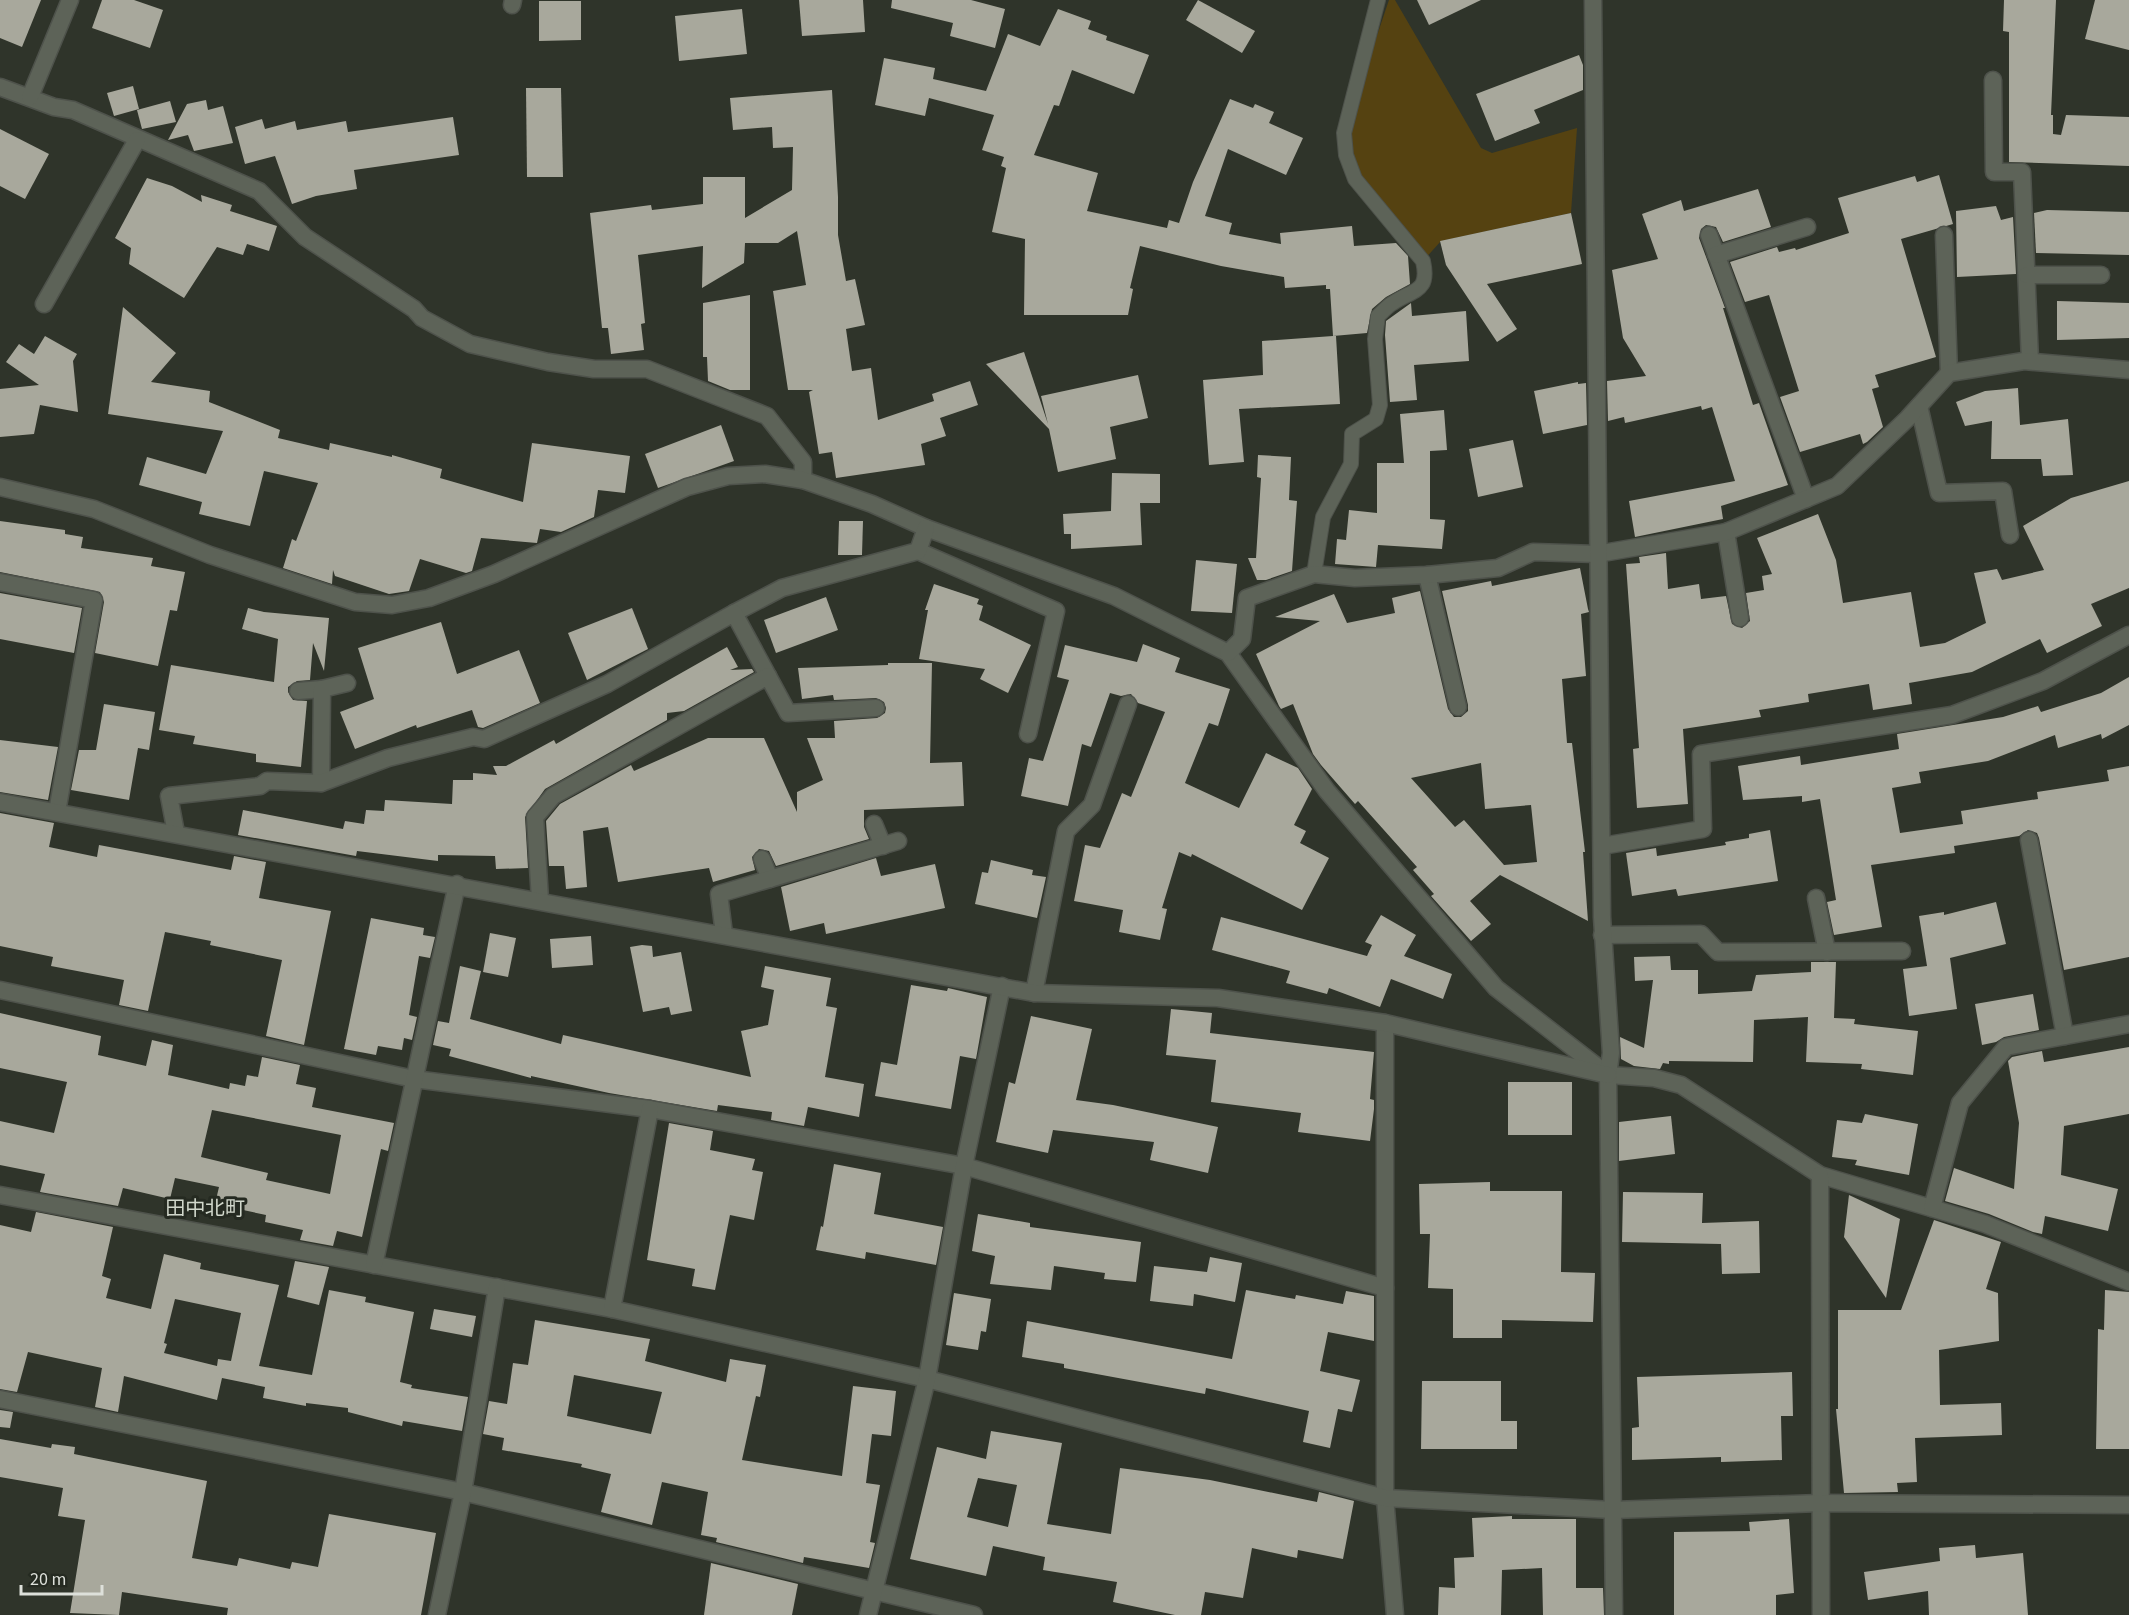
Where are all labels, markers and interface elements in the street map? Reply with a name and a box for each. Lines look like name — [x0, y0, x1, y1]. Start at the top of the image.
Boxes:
district label: 田中北町 — [165, 1195, 245, 1223]
scale bar — [21, 1558, 102, 1596]
text: 20 m — [30, 1567, 66, 1592]

